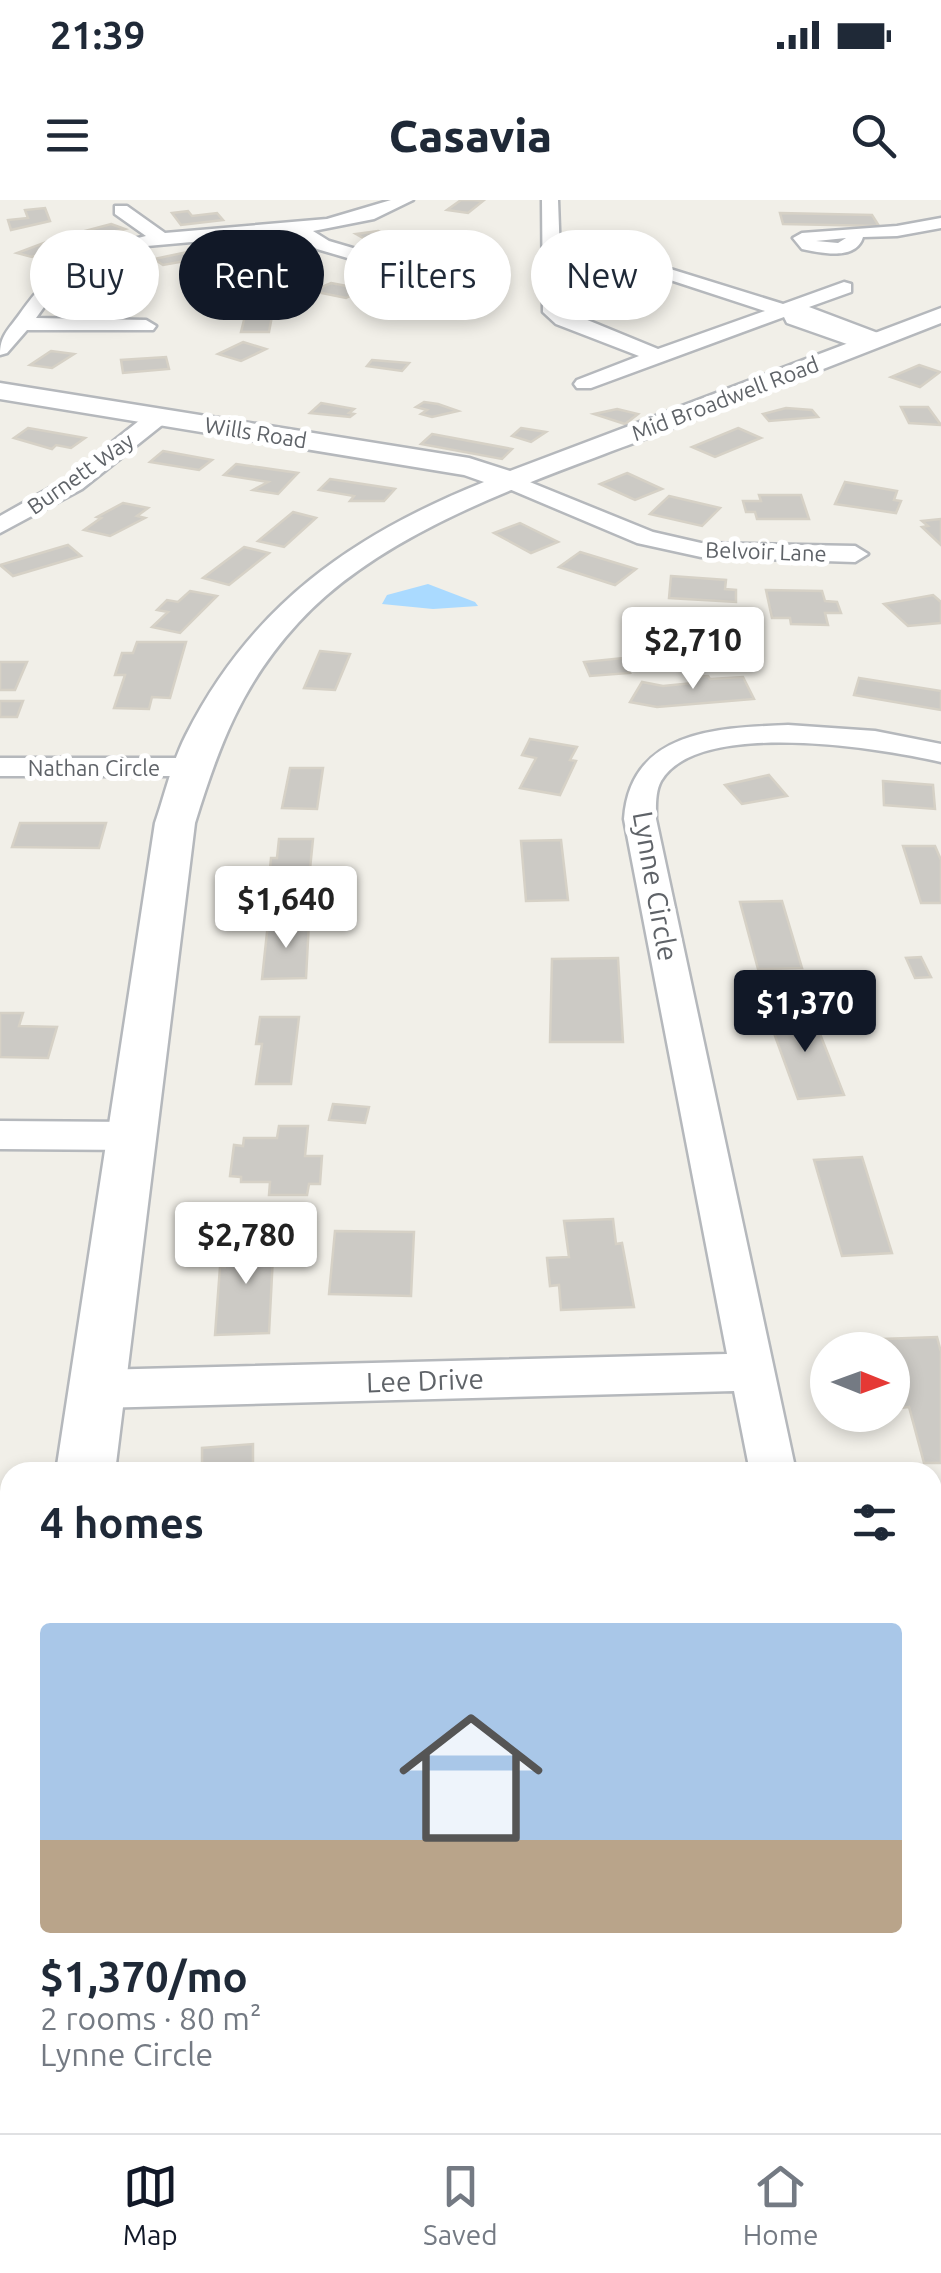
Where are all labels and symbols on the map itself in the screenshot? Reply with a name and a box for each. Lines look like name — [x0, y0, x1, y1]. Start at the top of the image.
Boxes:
street label: Mid Broadwell Road — [628, 351, 822, 445]
street label: Wills Road — [203, 412, 309, 452]
street label: Burnett Way — [22, 427, 138, 519]
street label: Belvoir Lane — [705, 536, 827, 566]
pin: $2,710 — [612, 607, 774, 692]
street label: Nathan Circle — [28, 755, 160, 780]
street label: Lynne Circle — [628, 809, 684, 963]
pin: $1,640 — [205, 866, 367, 951]
pin: $1,370 — [724, 970, 886, 1055]
pin: $2,780 — [165, 1202, 327, 1287]
north arrow — [810, 1332, 910, 1432]
street label: Lee Drive — [366, 1362, 484, 1398]

